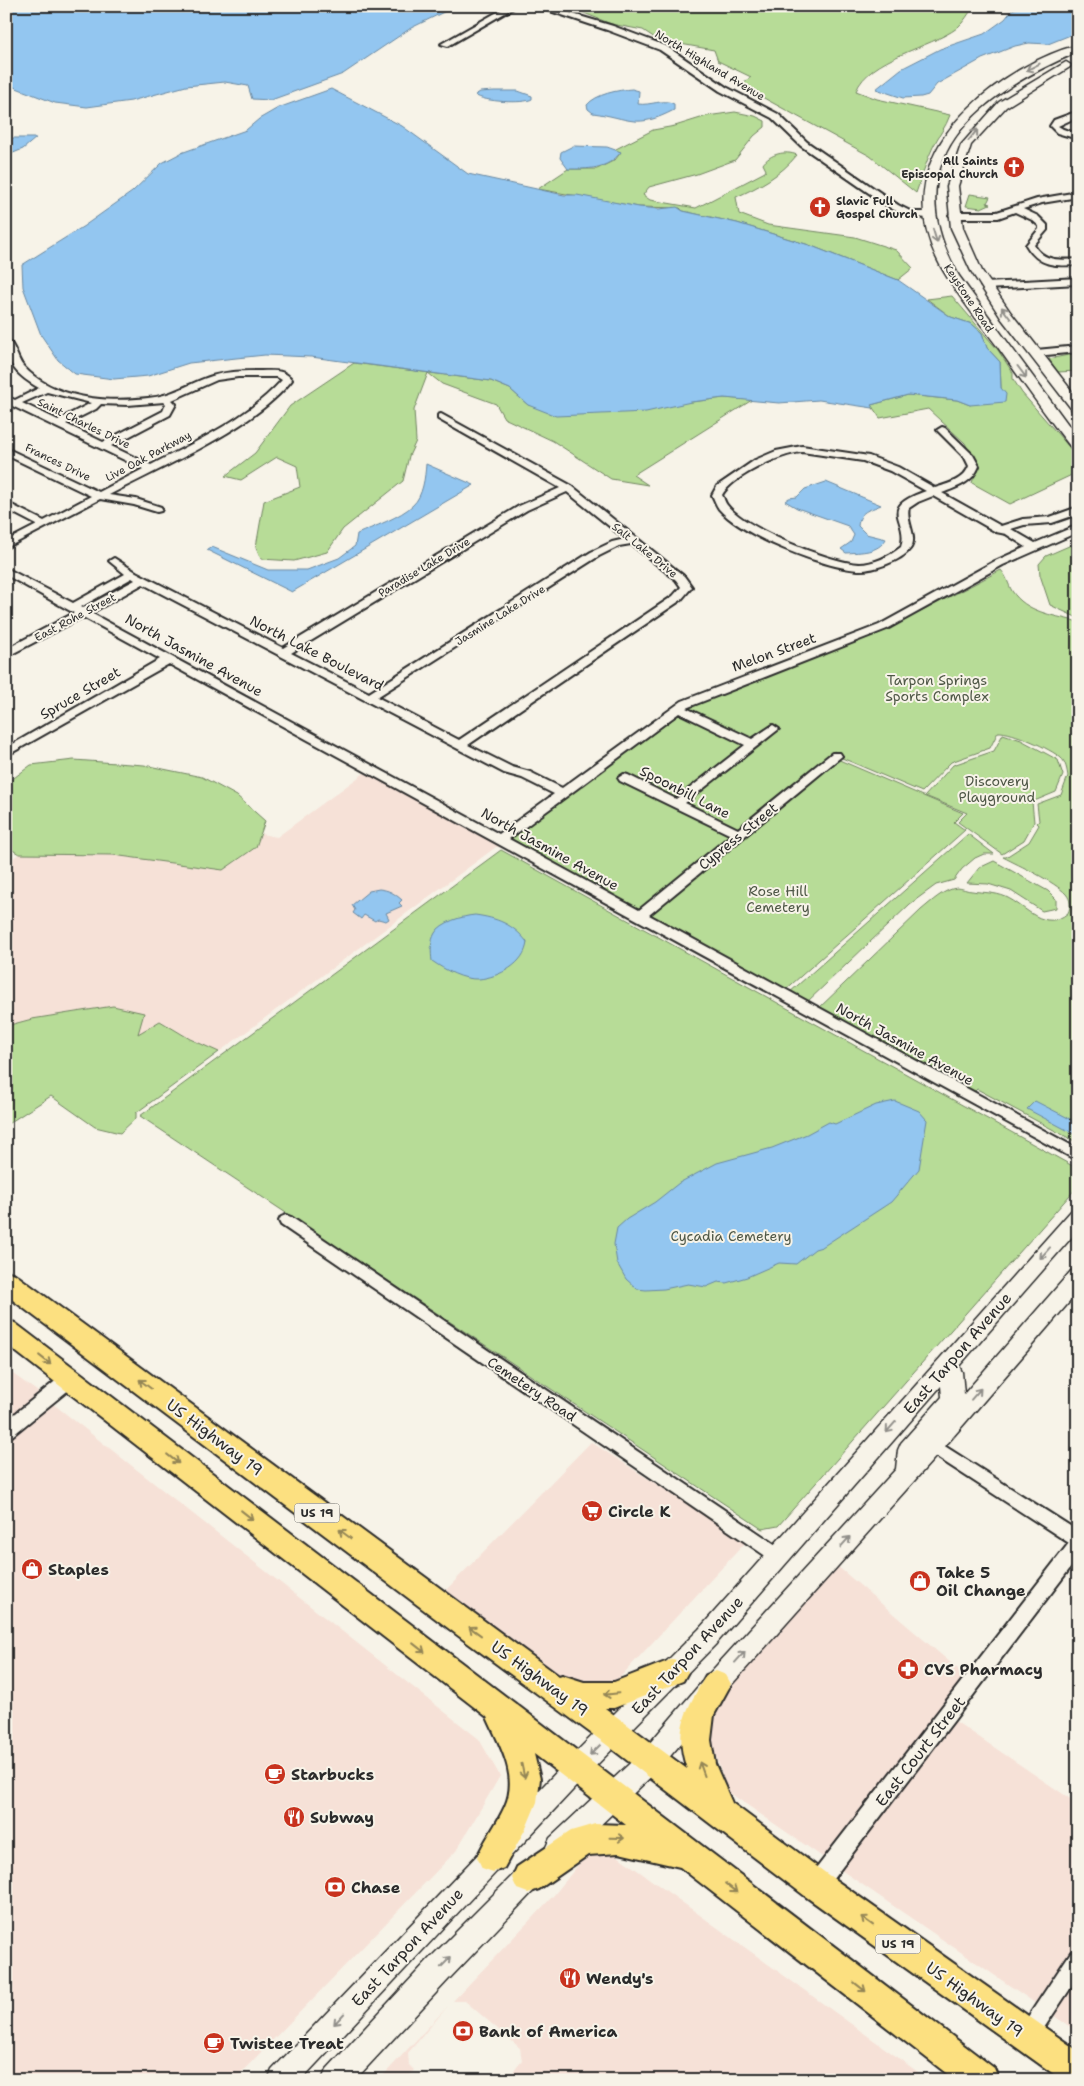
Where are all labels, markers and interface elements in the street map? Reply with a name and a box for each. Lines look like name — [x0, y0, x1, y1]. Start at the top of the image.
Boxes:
street label: North Highland Avenue — [652, 27, 767, 104]
one-way arrow — [1026, 63, 1041, 73]
one-way arrow — [968, 129, 979, 142]
place label: All Saints Episcopal Church — [901, 154, 999, 182]
church icon: All Saints Episcopal Church — [1002, 155, 1026, 179]
place label: Slavic Full Gospel Church — [836, 194, 919, 222]
church icon: Slavic Full Gospel Church — [808, 195, 832, 219]
one-way arrow — [931, 228, 940, 244]
street label: Keystone Road — [940, 261, 997, 336]
one-way arrow — [1001, 306, 1011, 320]
one-way arrow — [1017, 365, 1027, 379]
street label: Saint Charles Drive — [35, 394, 133, 452]
street label: Live Oak Parkway — [103, 427, 194, 485]
street label: Frances Drive — [22, 440, 93, 485]
street label: Salt Lake Drive — [609, 519, 681, 581]
street label: Paradise Lake Drive — [376, 534, 473, 601]
street label: Jasmine Lake Drive — [452, 582, 548, 649]
street label: East Rohe Street — [32, 590, 119, 645]
street label: North Jasmine Avenue — [122, 610, 266, 700]
street label: North Lake Boulevard — [247, 611, 387, 695]
street label: Melon Street — [730, 628, 818, 676]
street label: Spruce Street — [36, 663, 124, 723]
park label: Tarpon Springs Sports Complex — [885, 671, 989, 705]
street label: Spoonbill Lane — [637, 762, 733, 822]
park label: Discovery Playground — [959, 772, 1036, 806]
street label: Cypress Street — [695, 798, 781, 874]
street label: North Jasmine Avenue — [478, 804, 622, 894]
park label: Rose Hill Cemetery — [746, 882, 810, 916]
street label: North Jasmine Avenue — [833, 999, 977, 1089]
park label: Cycadia Cemetery — [671, 1227, 792, 1245]
one-way arrow — [1040, 1246, 1051, 1259]
street label: East Tarpon Avenue — [899, 1288, 1016, 1419]
street label: Cemetery Road — [484, 1353, 580, 1425]
one-way arrow — [38, 1355, 52, 1365]
one-way arrow — [138, 1379, 152, 1389]
one-way arrow — [970, 1388, 981, 1401]
street label: US Highway 19 — [162, 1394, 267, 1481]
one-way arrow — [885, 1421, 897, 1434]
one-way arrow — [167, 1454, 180, 1465]
supermarket icon: Circle K — [580, 1499, 604, 1523]
place label: Circle K — [608, 1501, 670, 1522]
road number: US 19 — [294, 1504, 340, 1522]
one-way arrow — [240, 1510, 253, 1521]
one-way arrow — [338, 1529, 352, 1539]
one-way arrow — [839, 1535, 851, 1548]
shop icon: Staples — [20, 1557, 44, 1581]
place label: Staples — [48, 1559, 109, 1580]
place label: Take 5 Oil Change — [936, 1562, 1026, 1601]
shop icon: Take 5 Oil Change — [908, 1569, 932, 1593]
street label: East Tarpon Avenue — [627, 1592, 748, 1719]
one-way arrow — [468, 1626, 482, 1636]
street label: US Highway 19 — [487, 1636, 593, 1721]
one-way arrow — [412, 1643, 426, 1653]
one-way arrow — [734, 1651, 746, 1664]
pharmacy icon: CVS Pharmacy — [896, 1657, 920, 1681]
place label: CVS Pharmacy — [924, 1659, 1043, 1680]
one-way arrow — [603, 1689, 619, 1699]
street label: East Court Street — [871, 1692, 970, 1811]
one-way arrow — [589, 1744, 602, 1756]
cafe icon: Starbucks — [263, 1762, 287, 1786]
one-way arrow — [519, 1762, 528, 1778]
one-way arrow — [697, 1762, 706, 1777]
place label: Starbucks — [291, 1764, 374, 1785]
restaurant icon: Subway — [282, 1805, 306, 1829]
place label: Subway — [310, 1807, 374, 1828]
one-way arrow — [609, 1833, 625, 1843]
bank icon: Chase — [323, 1875, 347, 1899]
place label: Chase — [351, 1877, 401, 1898]
one-way arrow — [724, 1882, 737, 1893]
street label: East Tarpon Avenue — [347, 1884, 468, 2011]
one-way arrow — [860, 1916, 874, 1926]
road number: US 19 — [876, 1935, 920, 1954]
one-way arrow — [440, 1956, 452, 1968]
street label: US Highway 19 — [922, 1957, 1028, 2042]
restaurant icon: Wendy's — [558, 1966, 582, 1990]
place label: Wendy's — [586, 1968, 653, 1989]
one-way arrow — [853, 1981, 866, 1992]
one-way arrow — [333, 2013, 345, 2026]
bank icon: Bank of America — [451, 2019, 475, 2043]
place label: Bank of America — [479, 2021, 617, 2042]
cafe icon: Twistee Treat — [202, 2031, 226, 2055]
place label: Twistee Treat — [230, 2033, 344, 2054]

